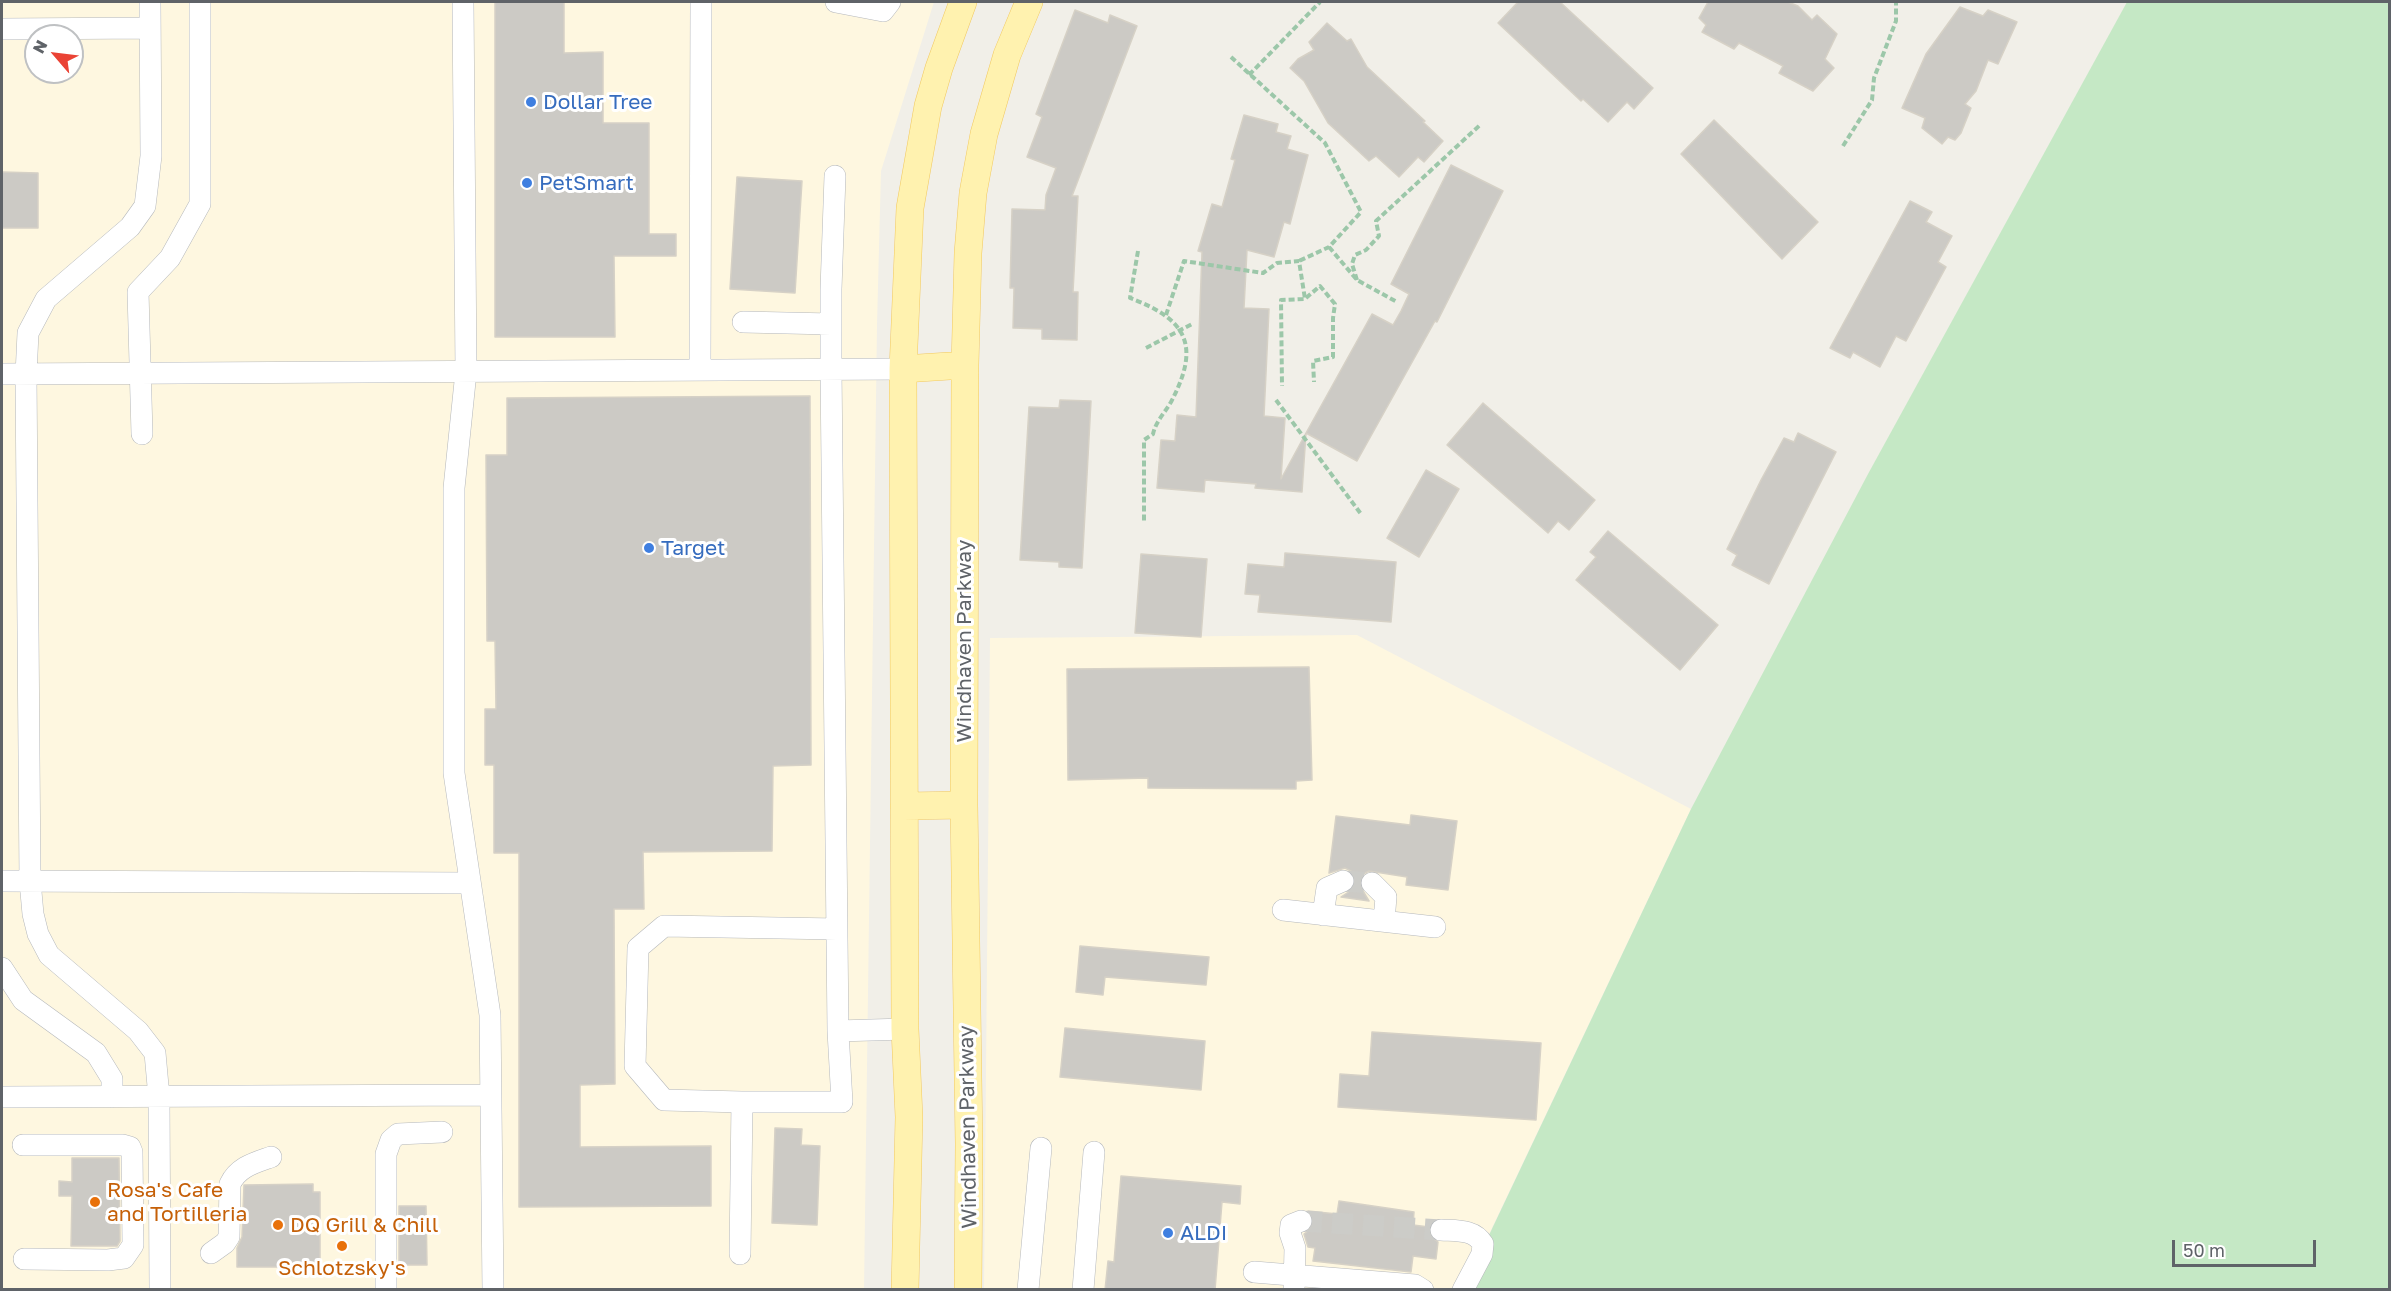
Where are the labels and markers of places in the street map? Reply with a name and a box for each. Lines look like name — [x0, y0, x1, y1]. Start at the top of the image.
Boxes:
place label: Dollar Tree — [543, 89, 653, 115]
marker: Dollar Tree — [524, 95, 538, 109]
place label: PetSmart — [539, 170, 634, 196]
marker: PetSmart — [520, 176, 534, 190]
place label: Target — [661, 535, 725, 561]
marker: Target — [642, 541, 656, 555]
place label: Rosa's Cafe and Tortilleria — [107, 1177, 247, 1227]
marker: Rosa's Cafe and Tortilleria — [88, 1195, 102, 1209]
place label: DQ Grill & Chill — [290, 1212, 438, 1238]
marker: DQ Grill & Chill — [271, 1218, 285, 1232]
place label: ALDI — [1180, 1220, 1227, 1246]
marker: ALDI — [1161, 1226, 1175, 1240]
marker: Schlotzsky's — [335, 1239, 349, 1253]
place label: Schlotzsky's — [278, 1255, 406, 1281]

